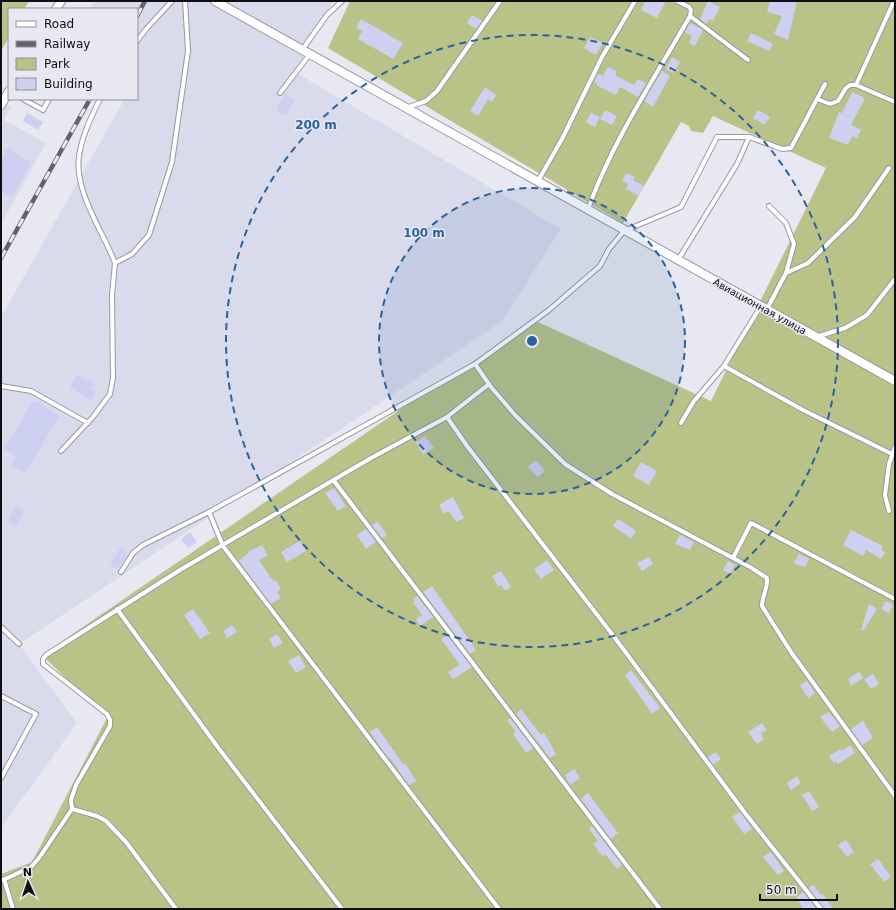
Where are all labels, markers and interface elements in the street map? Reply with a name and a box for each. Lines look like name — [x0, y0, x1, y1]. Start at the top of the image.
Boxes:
legend — [8, 8, 138, 100]
text: Road — [44, 17, 74, 31]
text: Railway — [44, 37, 90, 51]
text: Park — [44, 57, 70, 71]
text: Building — [44, 77, 93, 91]
text: 200 m — [295, 118, 337, 132]
text: 100 m — [403, 226, 445, 240]
street label: Авиационная улица — [711, 276, 808, 337]
centre of rings — [525, 334, 539, 348]
north arrow — [8, 862, 48, 902]
text: N — [23, 866, 32, 879]
scale bar — [760, 876, 837, 902]
text: 50 m — [766, 883, 797, 897]

